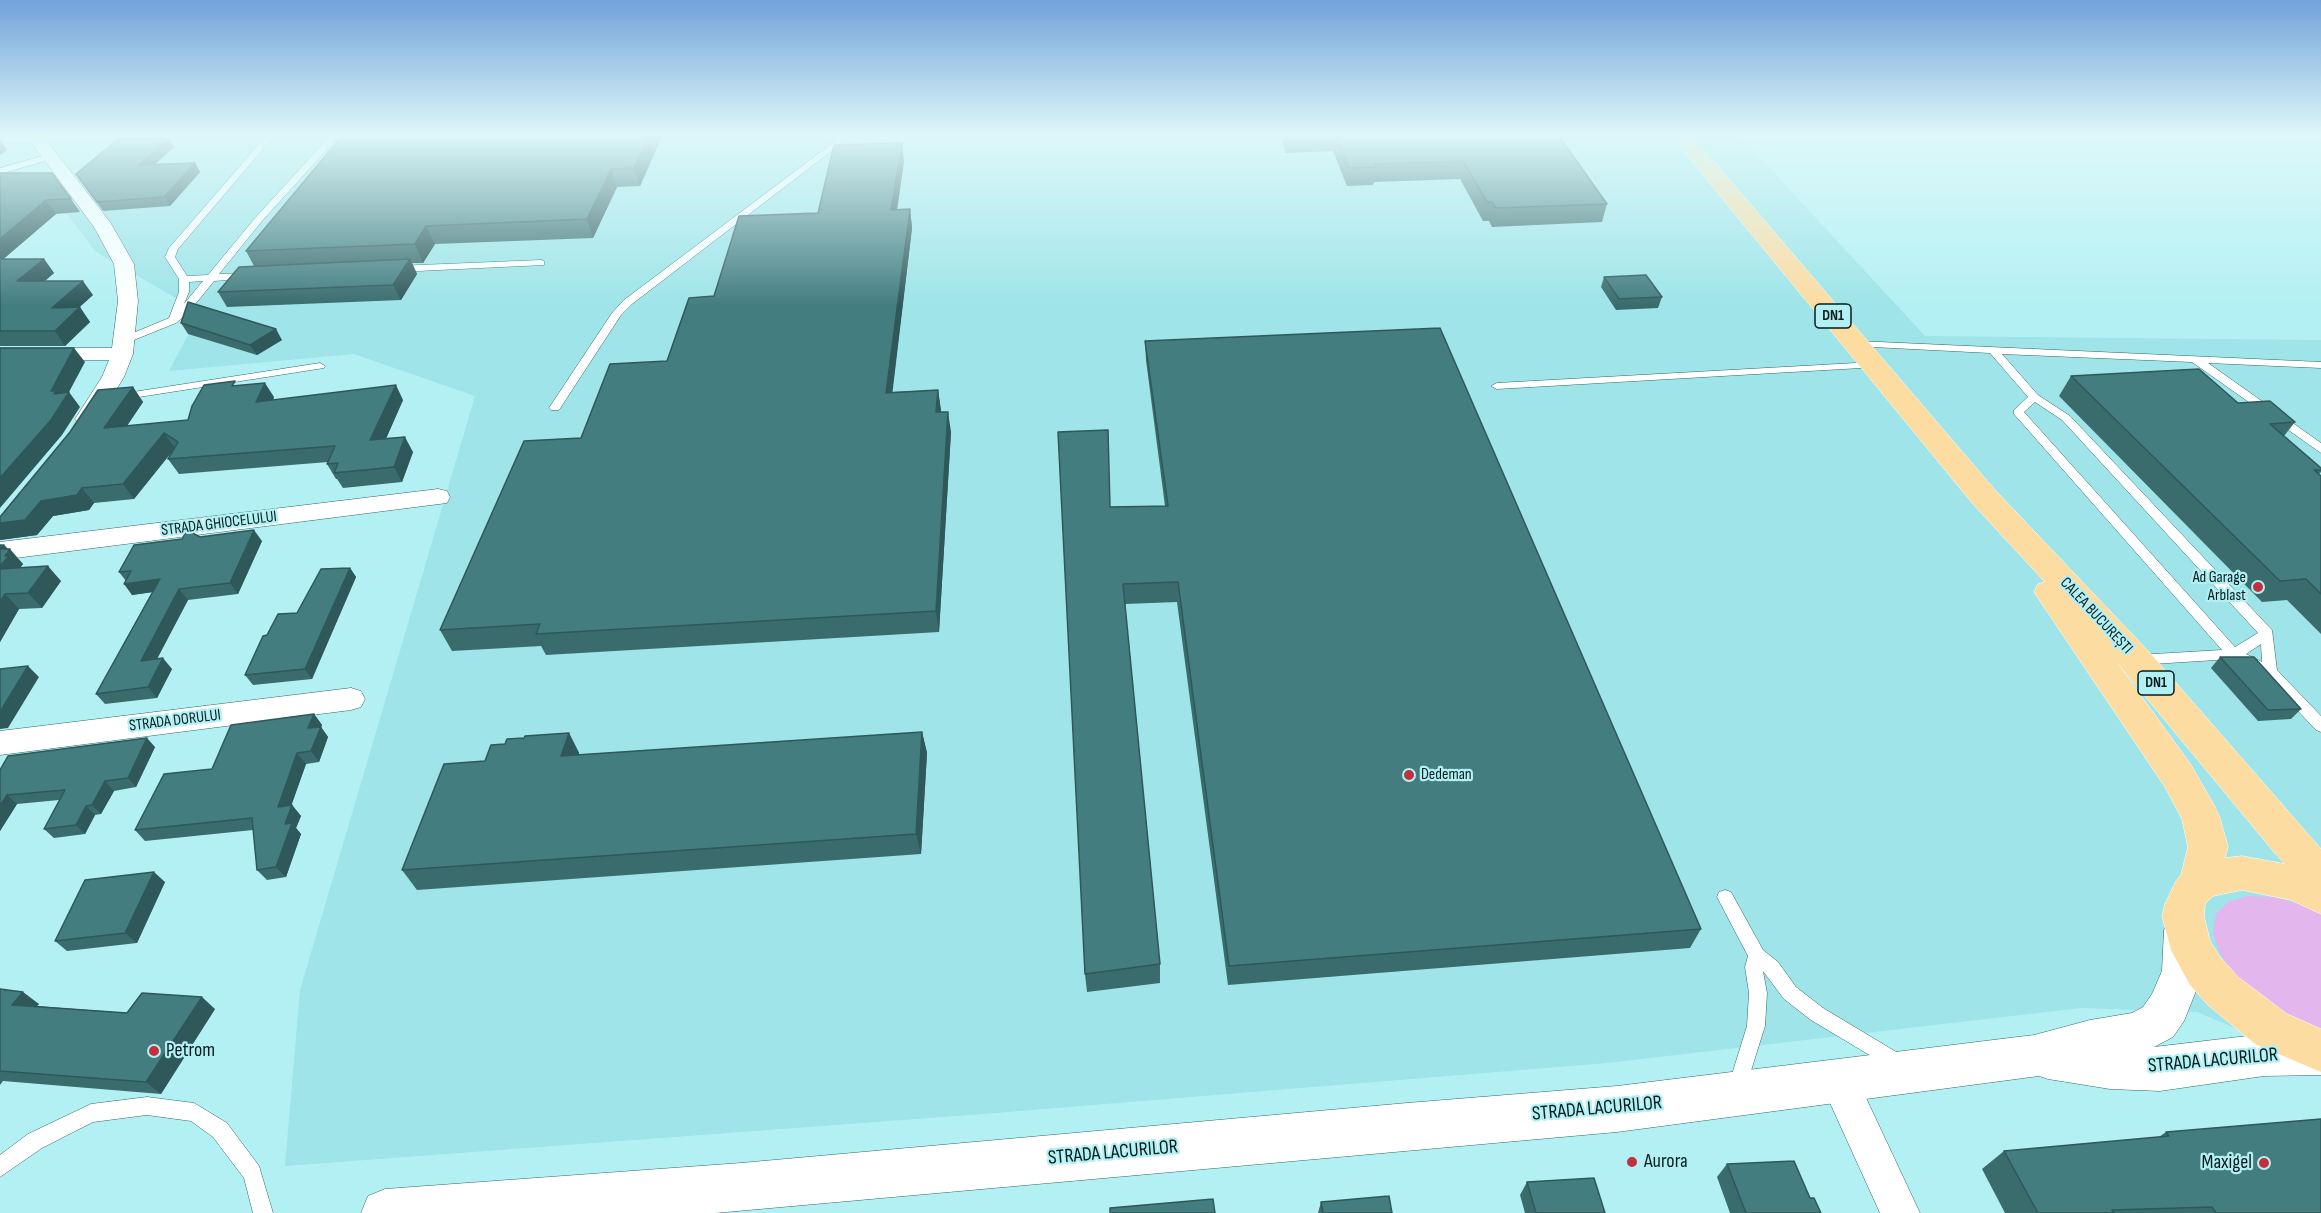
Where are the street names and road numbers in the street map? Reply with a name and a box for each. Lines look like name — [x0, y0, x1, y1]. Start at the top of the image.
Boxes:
road number: DN1 — [1815, 304, 1851, 328]
street label: STRADA GHIOCELULUI — [160, 507, 278, 541]
street label: CALEA BUCUREȘTI — [2056, 574, 2136, 658]
road number: DN1 — [2138, 671, 2174, 695]
street label: STRADA DORULUI — [128, 706, 222, 736]
street label: STRADA LACURILOR — [2147, 1043, 2279, 1079]
street label: STRADA LACURILOR — [1531, 1091, 1663, 1127]
street label: STRADA LACURILOR — [1047, 1135, 1179, 1171]

